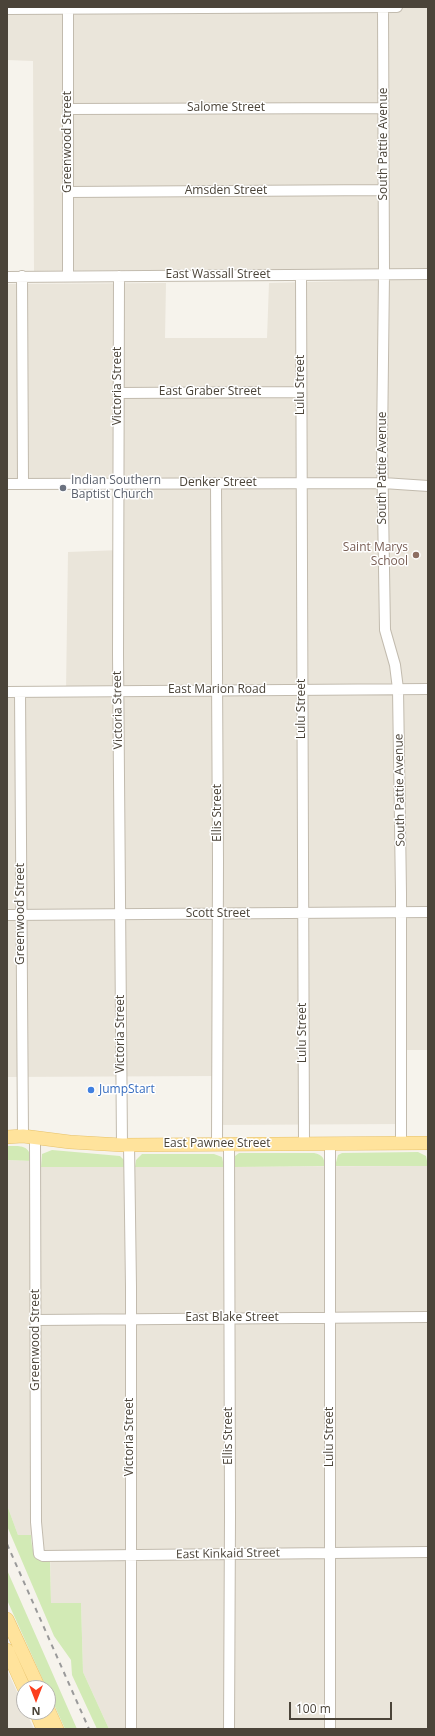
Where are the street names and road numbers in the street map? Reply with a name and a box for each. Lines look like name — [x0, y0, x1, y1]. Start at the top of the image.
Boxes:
street label: South Pattie Avenue — [377, 87, 391, 201]
street label: Greenwood Street — [61, 91, 75, 193]
street label: Salome Street — [187, 101, 265, 115]
street label: Amsden Street — [185, 184, 267, 198]
street label: East Wassall Street — [166, 268, 270, 282]
street label: Victoria Street — [111, 347, 125, 425]
street label: Lulu Street — [294, 355, 308, 415]
street label: East Graber Street — [159, 385, 261, 399]
street label: South Pattie Avenue — [376, 411, 390, 525]
street label: Denker Street — [179, 476, 257, 490]
street label: Victoria Street — [110, 671, 126, 749]
street label: Lulu Street — [295, 679, 309, 739]
street label: East Marion Road — [168, 683, 266, 697]
street label: South Pattie Avenue — [392, 733, 408, 847]
street label: Ellis Street — [211, 784, 225, 842]
street label: Greenwood Street — [14, 863, 28, 965]
street label: Scott Street — [186, 907, 250, 921]
street label: Victoria Street — [114, 995, 128, 1073]
street label: Lulu Street — [296, 1003, 310, 1063]
street label: East Pawnee Street — [163, 1137, 271, 1151]
street label: Greenwood Street — [29, 1289, 43, 1391]
street label: East Blake Street — [185, 1311, 279, 1325]
street label: Victoria Street — [123, 1398, 137, 1476]
street label: Ellis Street — [222, 1407, 236, 1465]
street label: Lulu Street — [323, 1407, 337, 1467]
street label: East Kinkaid Street — [176, 1546, 280, 1562]

